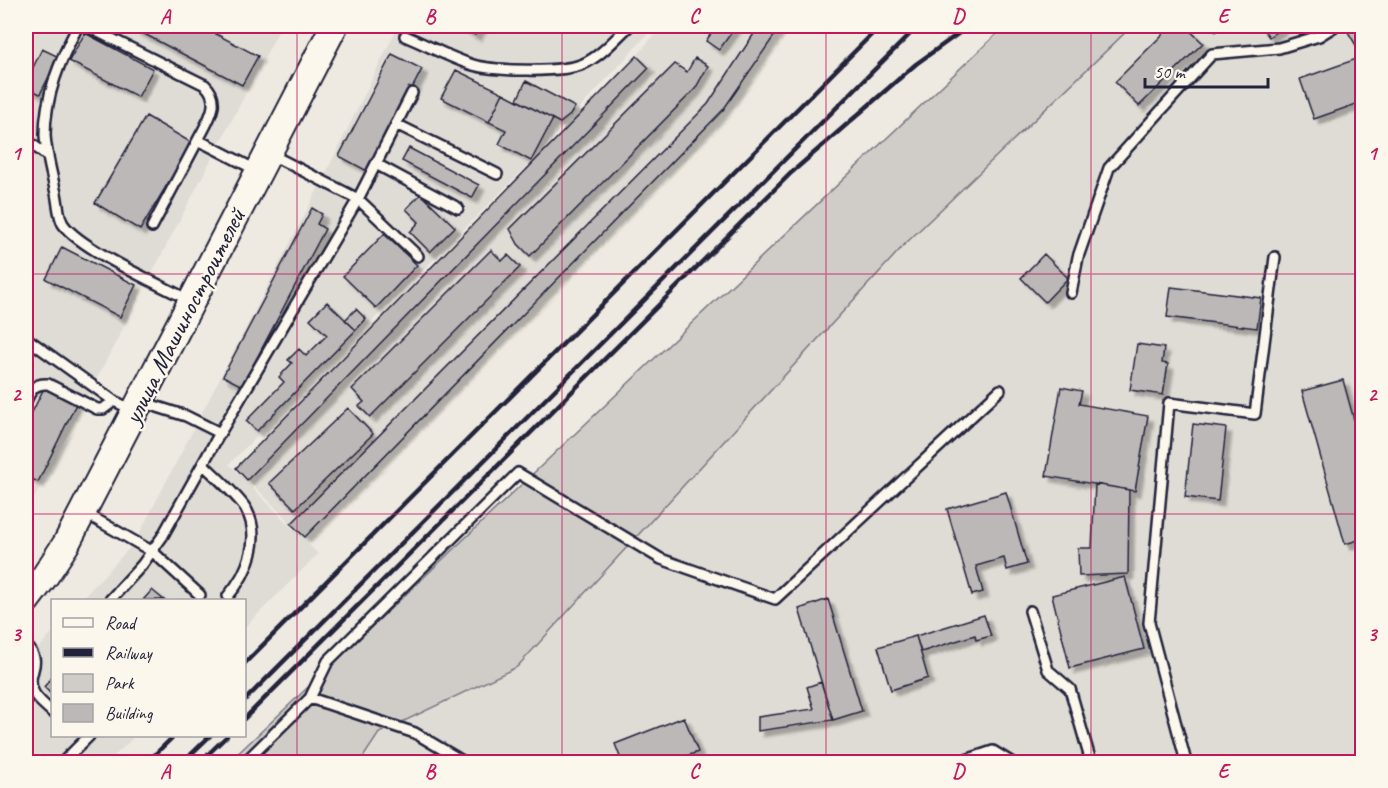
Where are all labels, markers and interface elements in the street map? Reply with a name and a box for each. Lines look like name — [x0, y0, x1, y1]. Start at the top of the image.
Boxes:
text: A — [160, 4, 172, 29]
text: B — [425, 4, 437, 29]
text: C — [689, 4, 701, 29]
text: D — [952, 4, 966, 29]
text: E — [1218, 4, 1232, 29]
scale bar — [1145, 51, 1268, 89]
text: 50 m — [1154, 61, 1187, 83]
text: 1 — [12, 141, 23, 166]
text: 1 — [1368, 141, 1379, 166]
street label: улица Машиностроителей — [115, 201, 254, 431]
text: 2 — [12, 382, 23, 407]
text: 2 — [1368, 382, 1379, 407]
legend — [51, 599, 246, 737]
text: Road — [105, 612, 138, 634]
text: 3 — [12, 622, 23, 647]
text: 3 — [1368, 622, 1379, 647]
text: Railway — [105, 642, 153, 664]
text: Park — [105, 672, 135, 694]
text: Building — [105, 702, 154, 724]
text: A — [160, 759, 172, 784]
text: B — [425, 759, 437, 784]
text: C — [689, 759, 701, 784]
text: D — [952, 759, 966, 784]
text: E — [1218, 759, 1232, 784]

